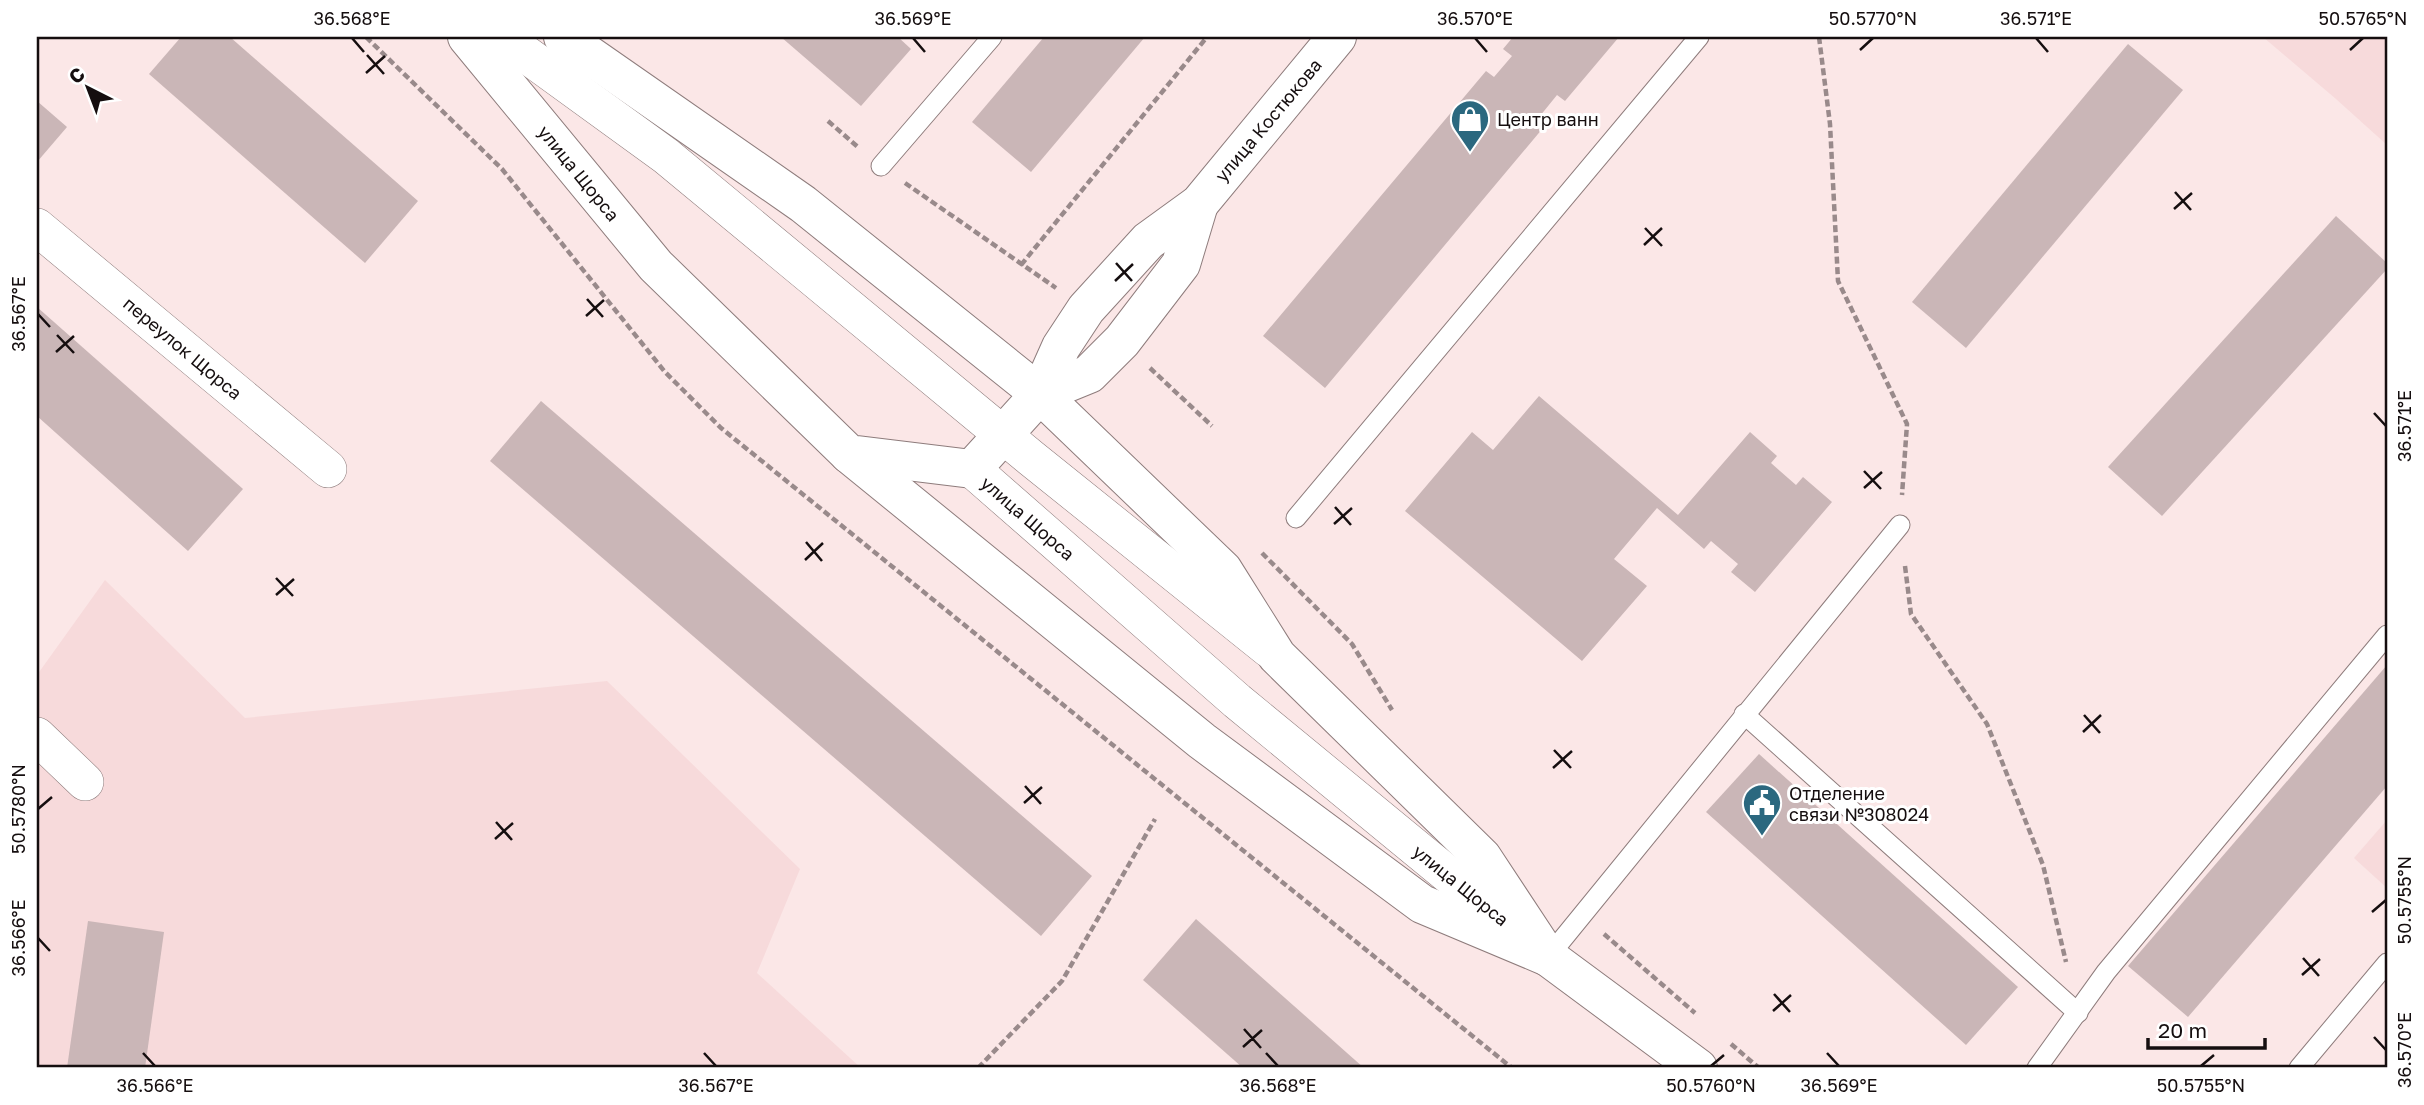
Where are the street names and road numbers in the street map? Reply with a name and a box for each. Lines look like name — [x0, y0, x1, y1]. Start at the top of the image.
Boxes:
street label: улица Костюкова — [1210, 54, 1326, 186]
street label: улица Щорса — [534, 121, 624, 225]
street label: переулок Щорса — [119, 292, 247, 404]
street label: улица Щорса — [977, 471, 1079, 565]
street label: улица Щорса — [1409, 840, 1513, 930]

